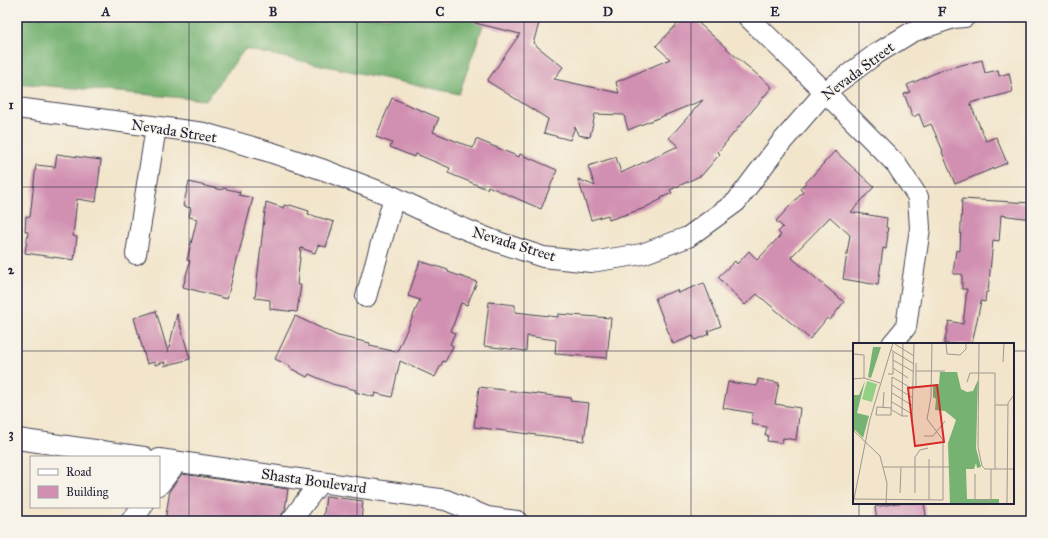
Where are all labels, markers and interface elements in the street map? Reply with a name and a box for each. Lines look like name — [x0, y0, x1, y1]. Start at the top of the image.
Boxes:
text: A — [101, 4, 111, 20]
text: B — [269, 4, 278, 20]
text: C — [436, 4, 445, 20]
text: D — [603, 4, 613, 20]
text: E — [770, 4, 780, 20]
text: F — [938, 4, 947, 20]
street label: Nevada Street — [818, 37, 899, 104]
text: 1 — [8, 97, 14, 113]
street label: Nevada Street — [130, 115, 219, 147]
street label: Nevada Street — [470, 223, 559, 265]
text: 2 — [8, 262, 15, 278]
inset map — [853, 343, 1014, 504]
text: 3 — [8, 426, 14, 442]
legend — [30, 456, 160, 508]
text: Road — [66, 465, 92, 479]
street label: Shasta Boulevard — [260, 465, 368, 497]
text: Building — [66, 485, 109, 500]

